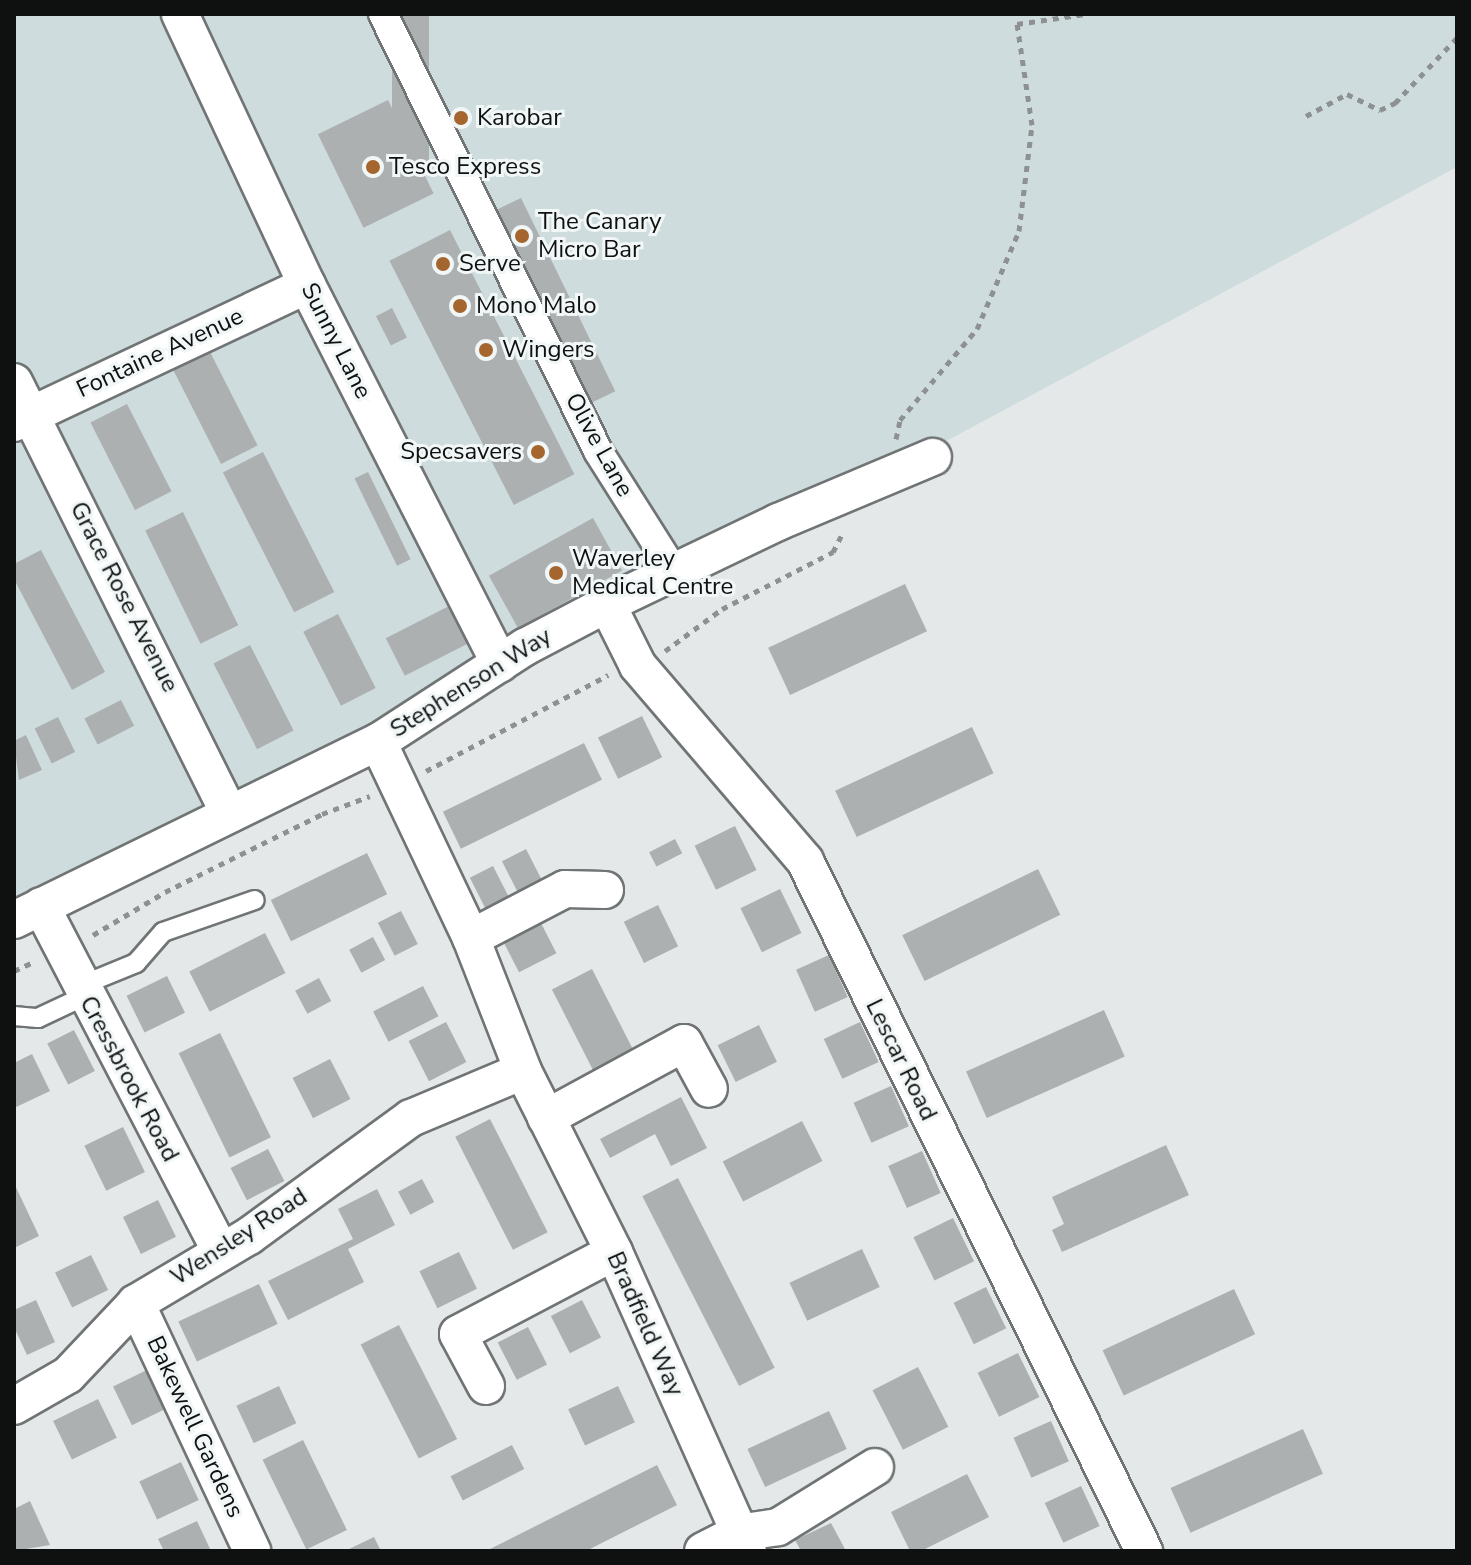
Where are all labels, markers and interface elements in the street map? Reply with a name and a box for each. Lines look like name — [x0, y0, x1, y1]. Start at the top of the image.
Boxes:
place label: Karobar — [477, 104, 562, 132]
marker: Karobar — [452, 109, 470, 127]
place label: Tesco Express — [389, 153, 541, 181]
marker: Tesco Express — [364, 158, 382, 176]
place label: The Canary Micro Bar — [538, 208, 661, 264]
marker: The Canary Micro Bar — [513, 227, 531, 245]
place label: Serve — [459, 250, 521, 278]
marker: Serve — [434, 255, 452, 273]
street label: Sunny Lane — [295, 278, 377, 404]
place label: Mono Malo — [476, 292, 597, 320]
marker: Mono Malo — [451, 297, 469, 315]
street label: Fontaine Avenue — [72, 302, 248, 404]
place label: Wingers — [502, 336, 594, 364]
marker: Wingers — [477, 341, 495, 359]
street label: Olive Lane — [559, 388, 639, 502]
place label: Specsavers — [400, 438, 522, 466]
marker: Specsavers — [529, 443, 547, 461]
street label: Grace Rose Avenue — [64, 497, 184, 697]
place label: Waverley Medical Centre — [572, 545, 733, 601]
marker: Waverley Medical Centre — [547, 564, 565, 582]
street label: Stephenson Way — [385, 622, 557, 744]
street label: Cressbrook Road — [73, 991, 185, 1167]
street label: Lescar Road — [859, 995, 943, 1125]
street label: Wensley Road — [165, 1182, 313, 1292]
street label: Bradfield Way — [600, 1247, 690, 1401]
street label: Bakewell Gardens — [140, 1332, 250, 1522]

